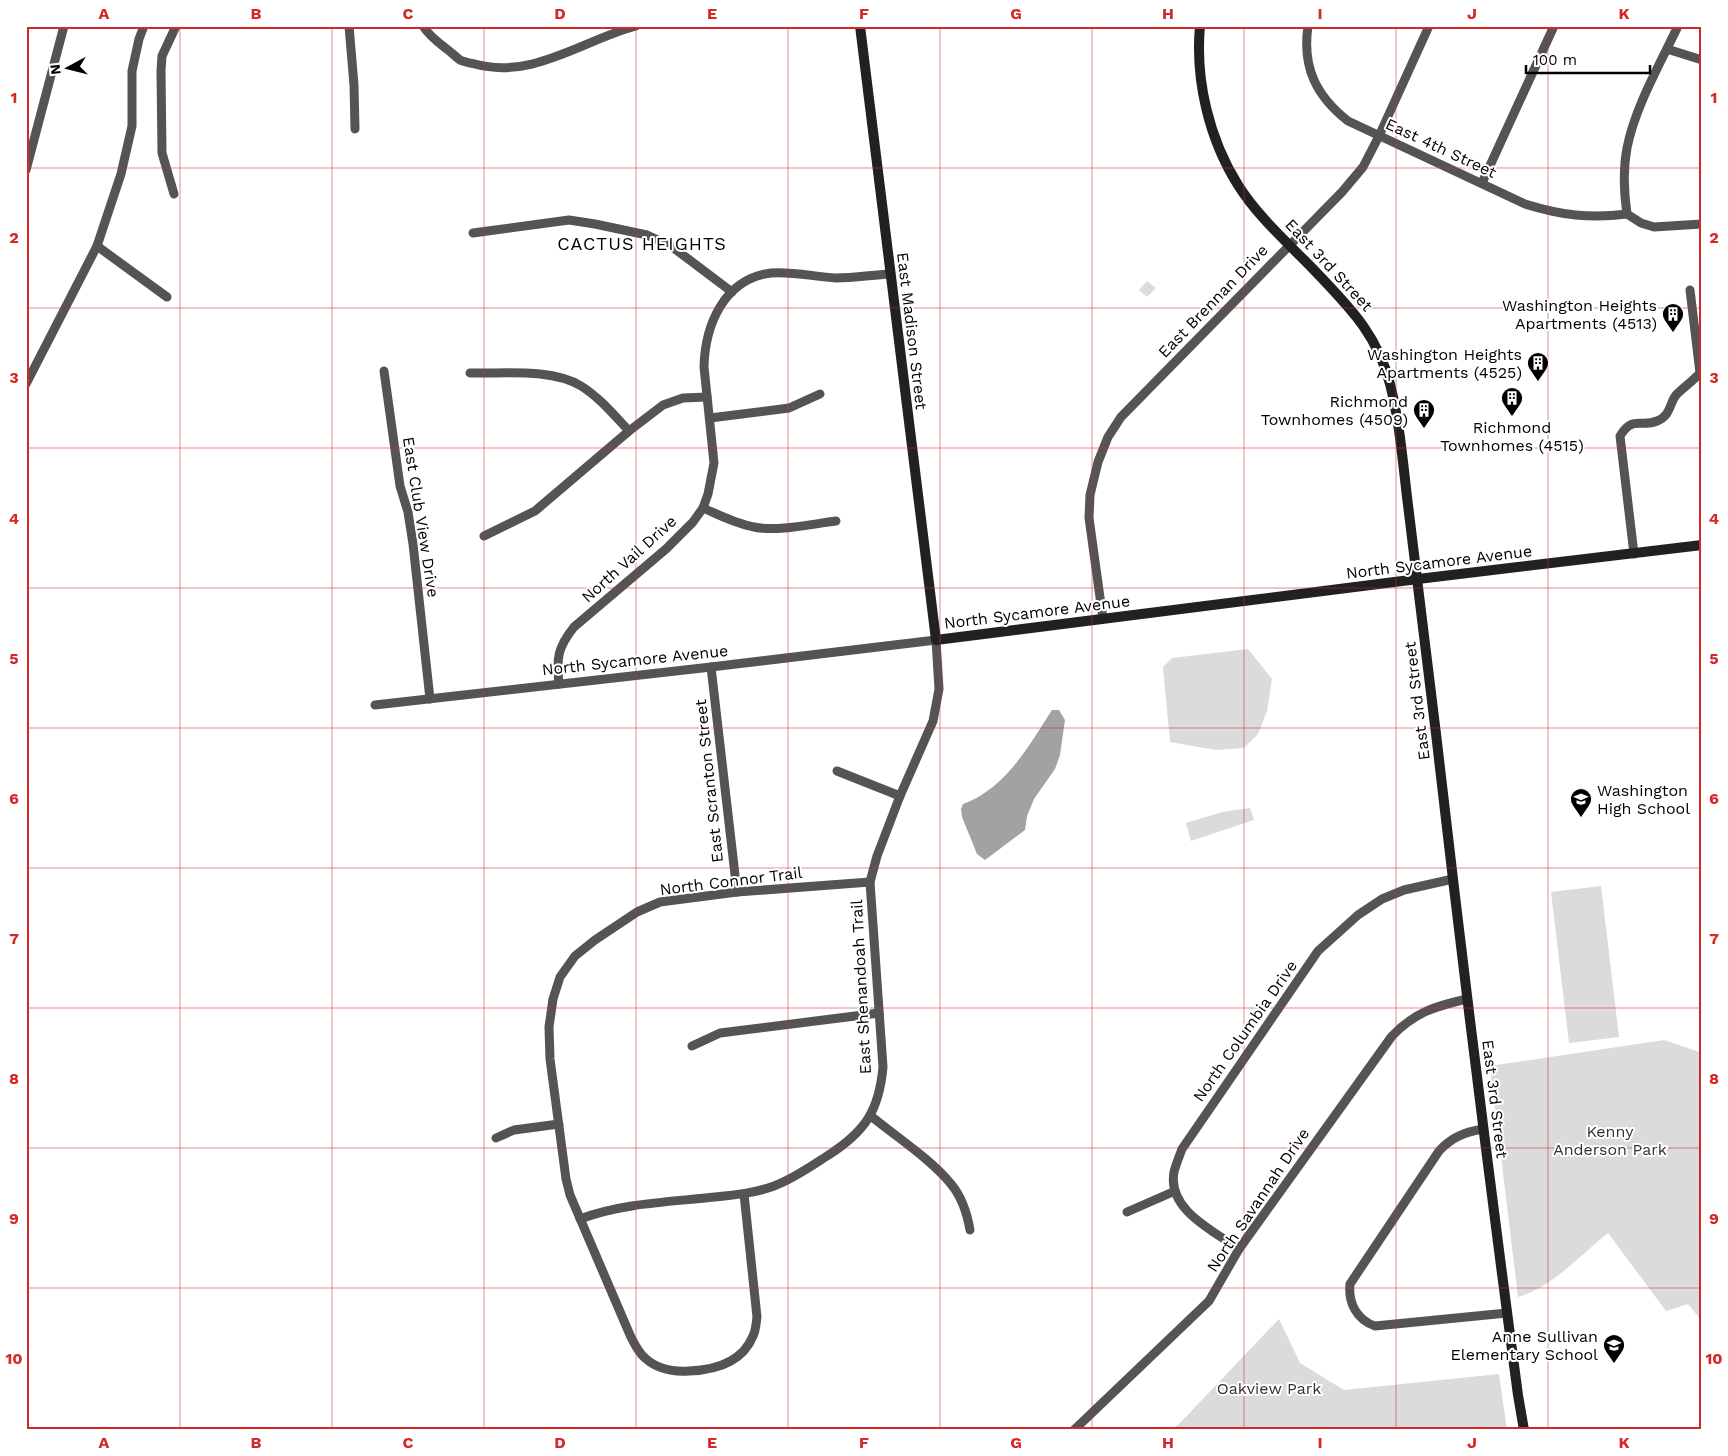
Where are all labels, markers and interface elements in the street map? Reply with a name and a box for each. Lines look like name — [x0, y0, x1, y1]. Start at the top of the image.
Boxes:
text: A — [99, 4, 110, 23]
text: B — [251, 4, 262, 23]
text: C — [403, 4, 414, 23]
text: D — [554, 4, 566, 23]
text: E — [707, 4, 717, 23]
text: F — [859, 4, 869, 23]
text: G — [1010, 4, 1022, 23]
text: H — [1162, 4, 1174, 23]
text: I — [1317, 4, 1323, 23]
text: J — [1467, 4, 1477, 23]
text: K — [1618, 4, 1630, 23]
north arrow — [42, 42, 92, 92]
scale bar — [1526, 42, 1649, 74]
text: 100 m — [1533, 51, 1577, 69]
text: N — [47, 63, 64, 76]
text: 1 — [11, 88, 17, 107]
text: 1 — [1711, 88, 1717, 107]
street label: East 4th Street — [1383, 114, 1500, 182]
street label: East 3rd Street — [1281, 215, 1377, 315]
text: 2 — [9, 228, 19, 247]
text: 2 — [1709, 228, 1719, 247]
district label: CACTUS HEIGHTS — [557, 233, 727, 254]
street label: East Brennan Drive — [1154, 241, 1272, 361]
street label: East Madison Street — [893, 251, 931, 411]
place label: Washington Heights Apartments (4513) — [1502, 296, 1657, 333]
building icon: Washington Heights Apartments (4513) — [1661, 302, 1685, 333]
place label: Washington Heights Apartments (4525) — [1367, 345, 1522, 382]
building icon: Washington Heights Apartments (4525) — [1526, 351, 1550, 382]
text: 3 — [9, 368, 19, 387]
text: 3 — [1709, 368, 1719, 387]
building icon: Richmond Townhomes (4515) — [1500, 386, 1524, 417]
place label: Richmond Townhomes (4509) — [1261, 392, 1408, 429]
building icon: Richmond Townhomes (4509) — [1412, 398, 1436, 429]
place label: Richmond Townhomes (4515) — [1440, 418, 1584, 455]
street label: East Club View Drive — [399, 435, 443, 599]
text: 4 — [9, 509, 19, 528]
text: 4 — [1709, 509, 1719, 528]
street label: North Vail Drive — [578, 511, 680, 607]
street label: North Sycamore Avenue — [1345, 541, 1533, 583]
street label: North Sycamore Avenue — [943, 591, 1131, 633]
street label: East 3rd Street — [1400, 640, 1434, 761]
street label: North Sycamore Avenue — [541, 641, 729, 679]
text: 5 — [9, 649, 19, 668]
text: 5 — [1709, 649, 1719, 668]
street label: East Scranton Street — [691, 698, 727, 864]
place label: Washington High School — [1597, 781, 1690, 818]
school or university icon: Washington High School — [1569, 787, 1593, 818]
text: 6 — [9, 789, 19, 808]
text: 6 — [1709, 789, 1719, 808]
street label: North Connor Trail — [659, 863, 804, 899]
street label: East Shenandoah Trail — [847, 899, 875, 1075]
text: 7 — [9, 929, 19, 948]
text: 7 — [1709, 929, 1719, 948]
street label: North Columbia Drive — [1189, 957, 1301, 1105]
street label: East 3rd Street — [1478, 1039, 1512, 1160]
text: 8 — [9, 1069, 19, 1088]
text: 8 — [1709, 1069, 1719, 1088]
park label: Kenny Anderson Park — [1553, 1122, 1667, 1159]
street label: North Savannah Drive — [1203, 1124, 1313, 1276]
text: 9 — [9, 1209, 19, 1228]
text: 9 — [1709, 1209, 1719, 1228]
place label: Anne Sullivan Elementary School — [1451, 1327, 1598, 1364]
school or university icon: Anne Sullivan Elementary School — [1602, 1333, 1626, 1364]
text: 10 — [5, 1349, 23, 1368]
text: 10 — [1705, 1349, 1723, 1368]
park label: Oakview Park — [1217, 1379, 1321, 1398]
text: A — [99, 1433, 110, 1452]
text: B — [251, 1433, 262, 1452]
text: C — [403, 1433, 414, 1452]
text: D — [554, 1433, 566, 1452]
text: E — [707, 1433, 717, 1452]
text: F — [859, 1433, 869, 1452]
text: G — [1010, 1433, 1022, 1452]
text: H — [1162, 1433, 1174, 1452]
text: I — [1317, 1433, 1323, 1452]
text: J — [1467, 1433, 1477, 1452]
text: K — [1618, 1433, 1630, 1452]

